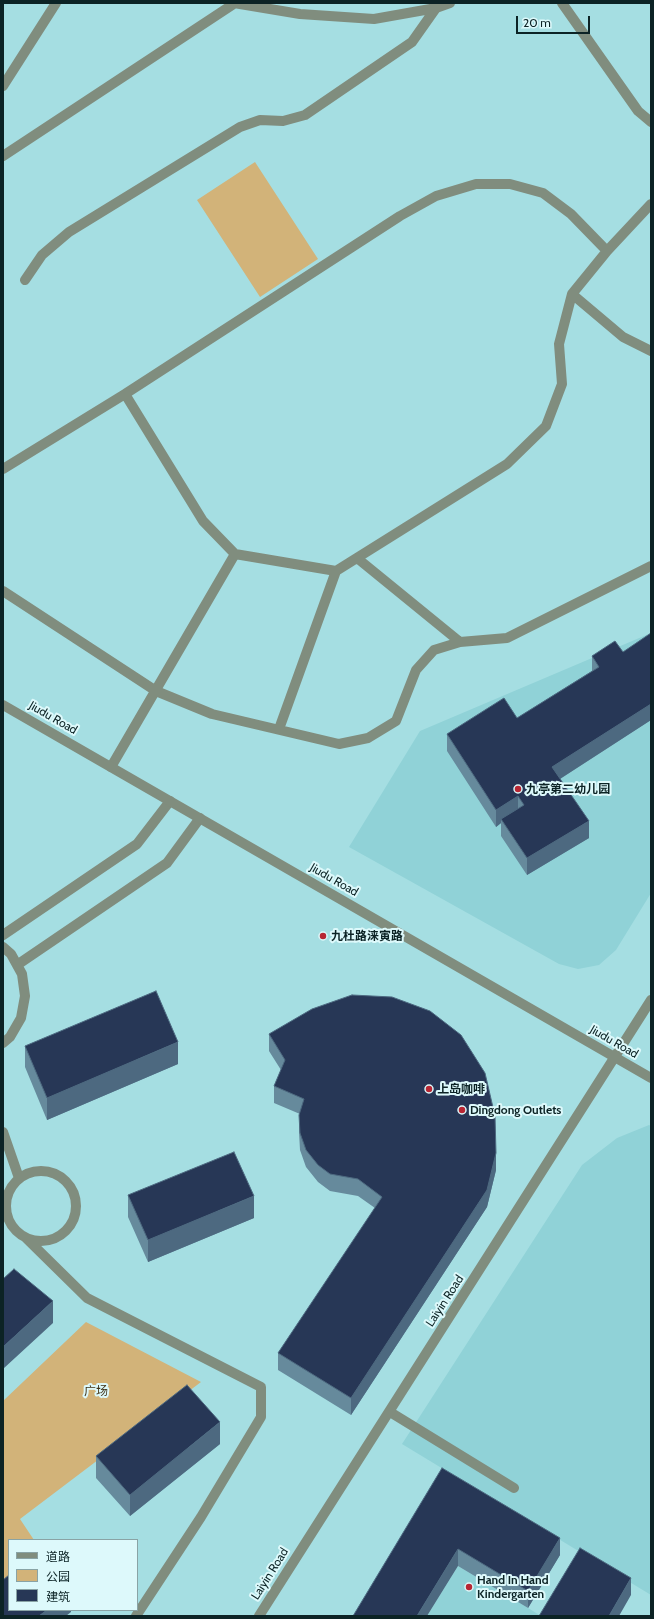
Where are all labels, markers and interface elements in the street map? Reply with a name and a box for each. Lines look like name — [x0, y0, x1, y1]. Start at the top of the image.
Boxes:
scale bar — [518, 8, 592, 34]
text: 20 m — [523, 15, 551, 30]
street label: Jiudu Road — [26, 698, 80, 738]
place label: 九亭第二幼儿园 — [526, 782, 610, 796]
marker: 九亭第二幼儿园 — [513, 784, 523, 794]
street label: Jiudu Road — [307, 860, 361, 900]
place label: 九杜路涞寅路 — [331, 929, 403, 943]
marker: 九杜路涞寅路 — [318, 931, 328, 941]
street label: Jiudu Road — [587, 1022, 641, 1062]
place label: 上岛咖啡 — [437, 1082, 485, 1096]
marker: 上岛咖啡 — [424, 1084, 434, 1094]
place label: Dingdong Outlets — [470, 1103, 561, 1117]
marker: Dingdong Outlets — [457, 1105, 467, 1115]
street label: Laiyin Road — [423, 1273, 467, 1329]
park label: 广场 — [84, 1384, 108, 1398]
legend — [8, 1539, 138, 1611]
street label: Laiyin Road — [248, 1545, 292, 1603]
text: 道路 — [46, 1549, 70, 1564]
text: 公园 — [46, 1569, 70, 1584]
place label: Hand In Hand Kindergarten — [477, 1573, 548, 1601]
marker: Hand In Hand Kindergarten — [464, 1582, 474, 1592]
text: 建筑 — [46, 1589, 70, 1604]

